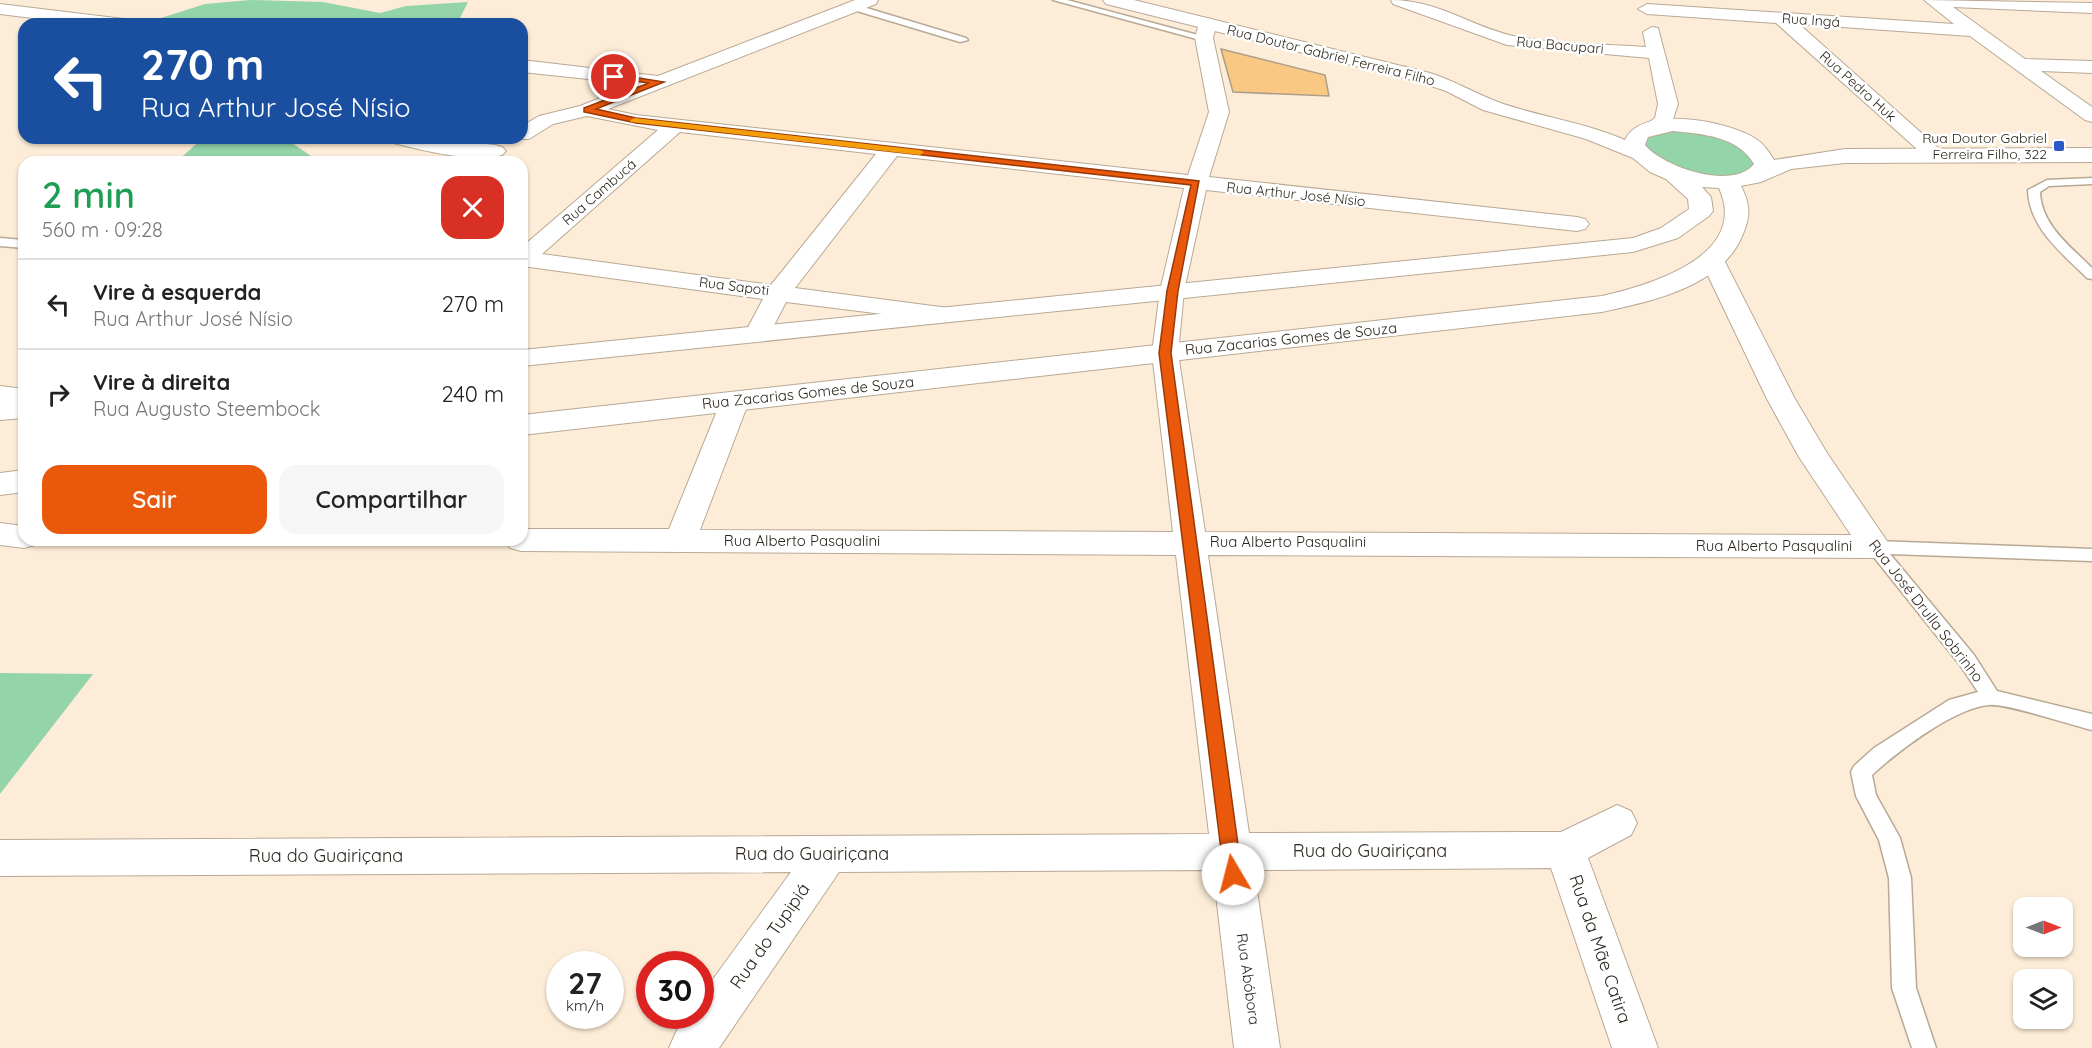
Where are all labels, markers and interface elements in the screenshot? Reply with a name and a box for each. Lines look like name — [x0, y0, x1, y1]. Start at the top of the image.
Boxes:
street label: Rua Ingá — [1781, 9, 1841, 31]
street label: Rua Doutor Gabriel Ferreira Filho — [1225, 20, 1437, 90]
street label: Rua Bacupari — [1516, 32, 1604, 58]
text: 270 m — [141, 38, 264, 91]
icon: left — [42, 42, 120, 120]
street label: Rua Pedro Huk — [1816, 47, 1900, 125]
pin — [588, 51, 639, 102]
icon: arrive — [597, 60, 630, 93]
text: Rua Arthur José Nísio — [141, 90, 411, 124]
place label: Rua Doutor Gabriel Ferreira Filho, 322 — [1922, 129, 2047, 163]
marker: Rua Doutor Gabriel Ferreira Filho, 322 — [2052, 139, 2066, 153]
street label: Rua Cambucá — [558, 155, 640, 229]
text: 2 min — [42, 172, 135, 217]
button: close — [441, 176, 504, 239]
street label: Rua Arthur José Nísio — [1226, 178, 1366, 210]
text: 560 m · 09:28 — [42, 217, 163, 242]
street label: Rua Sapoti — [698, 273, 770, 299]
text: Vire à esquerda — [93, 278, 261, 306]
icon: left — [42, 288, 75, 321]
text: 270 m — [442, 290, 504, 318]
text: Rua Arthur José Nísio — [93, 306, 293, 331]
street label: Rua Zacarias Gomes de Souza — [1184, 318, 1398, 359]
text: Vire à direita — [93, 368, 230, 396]
street label: Rua Zacarias Gomes de Souza — [701, 372, 915, 413]
icon: right — [42, 378, 75, 411]
text: 240 m — [441, 380, 504, 408]
text: Rua Augusto Steembock — [93, 396, 320, 421]
button: Sair — [42, 465, 267, 534]
button: Compartilhar — [279, 465, 504, 534]
street label: Rua Alberto Pasqualini — [724, 531, 880, 550]
street label: Rua Alberto Pasqualini — [1210, 532, 1366, 551]
street label: Rua Alberto Pasqualini — [1696, 536, 1852, 555]
street label: Rua José Drulla Sobrinho — [1865, 536, 1988, 686]
street label: Rua do Guairiçana — [1293, 839, 1447, 862]
street label: Rua do Guairiçana — [735, 842, 889, 865]
position arrow — [1201, 842, 1265, 906]
street label: Rua do Guairiçana — [249, 844, 403, 867]
street label: Rua da Mãe Catira — [1564, 871, 1637, 1026]
street label: Rua do Tupipiá — [725, 878, 815, 993]
north arrow — [2013, 897, 2073, 957]
map controls — [2013, 897, 2073, 1029]
street label: Rua Abóbora — [1233, 932, 1264, 1026]
speed limit sign: 30 — [636, 951, 714, 1029]
text: 27 — [568, 964, 602, 1002]
button: layers — [2013, 969, 2073, 1029]
text: km/h — [566, 996, 604, 1015]

